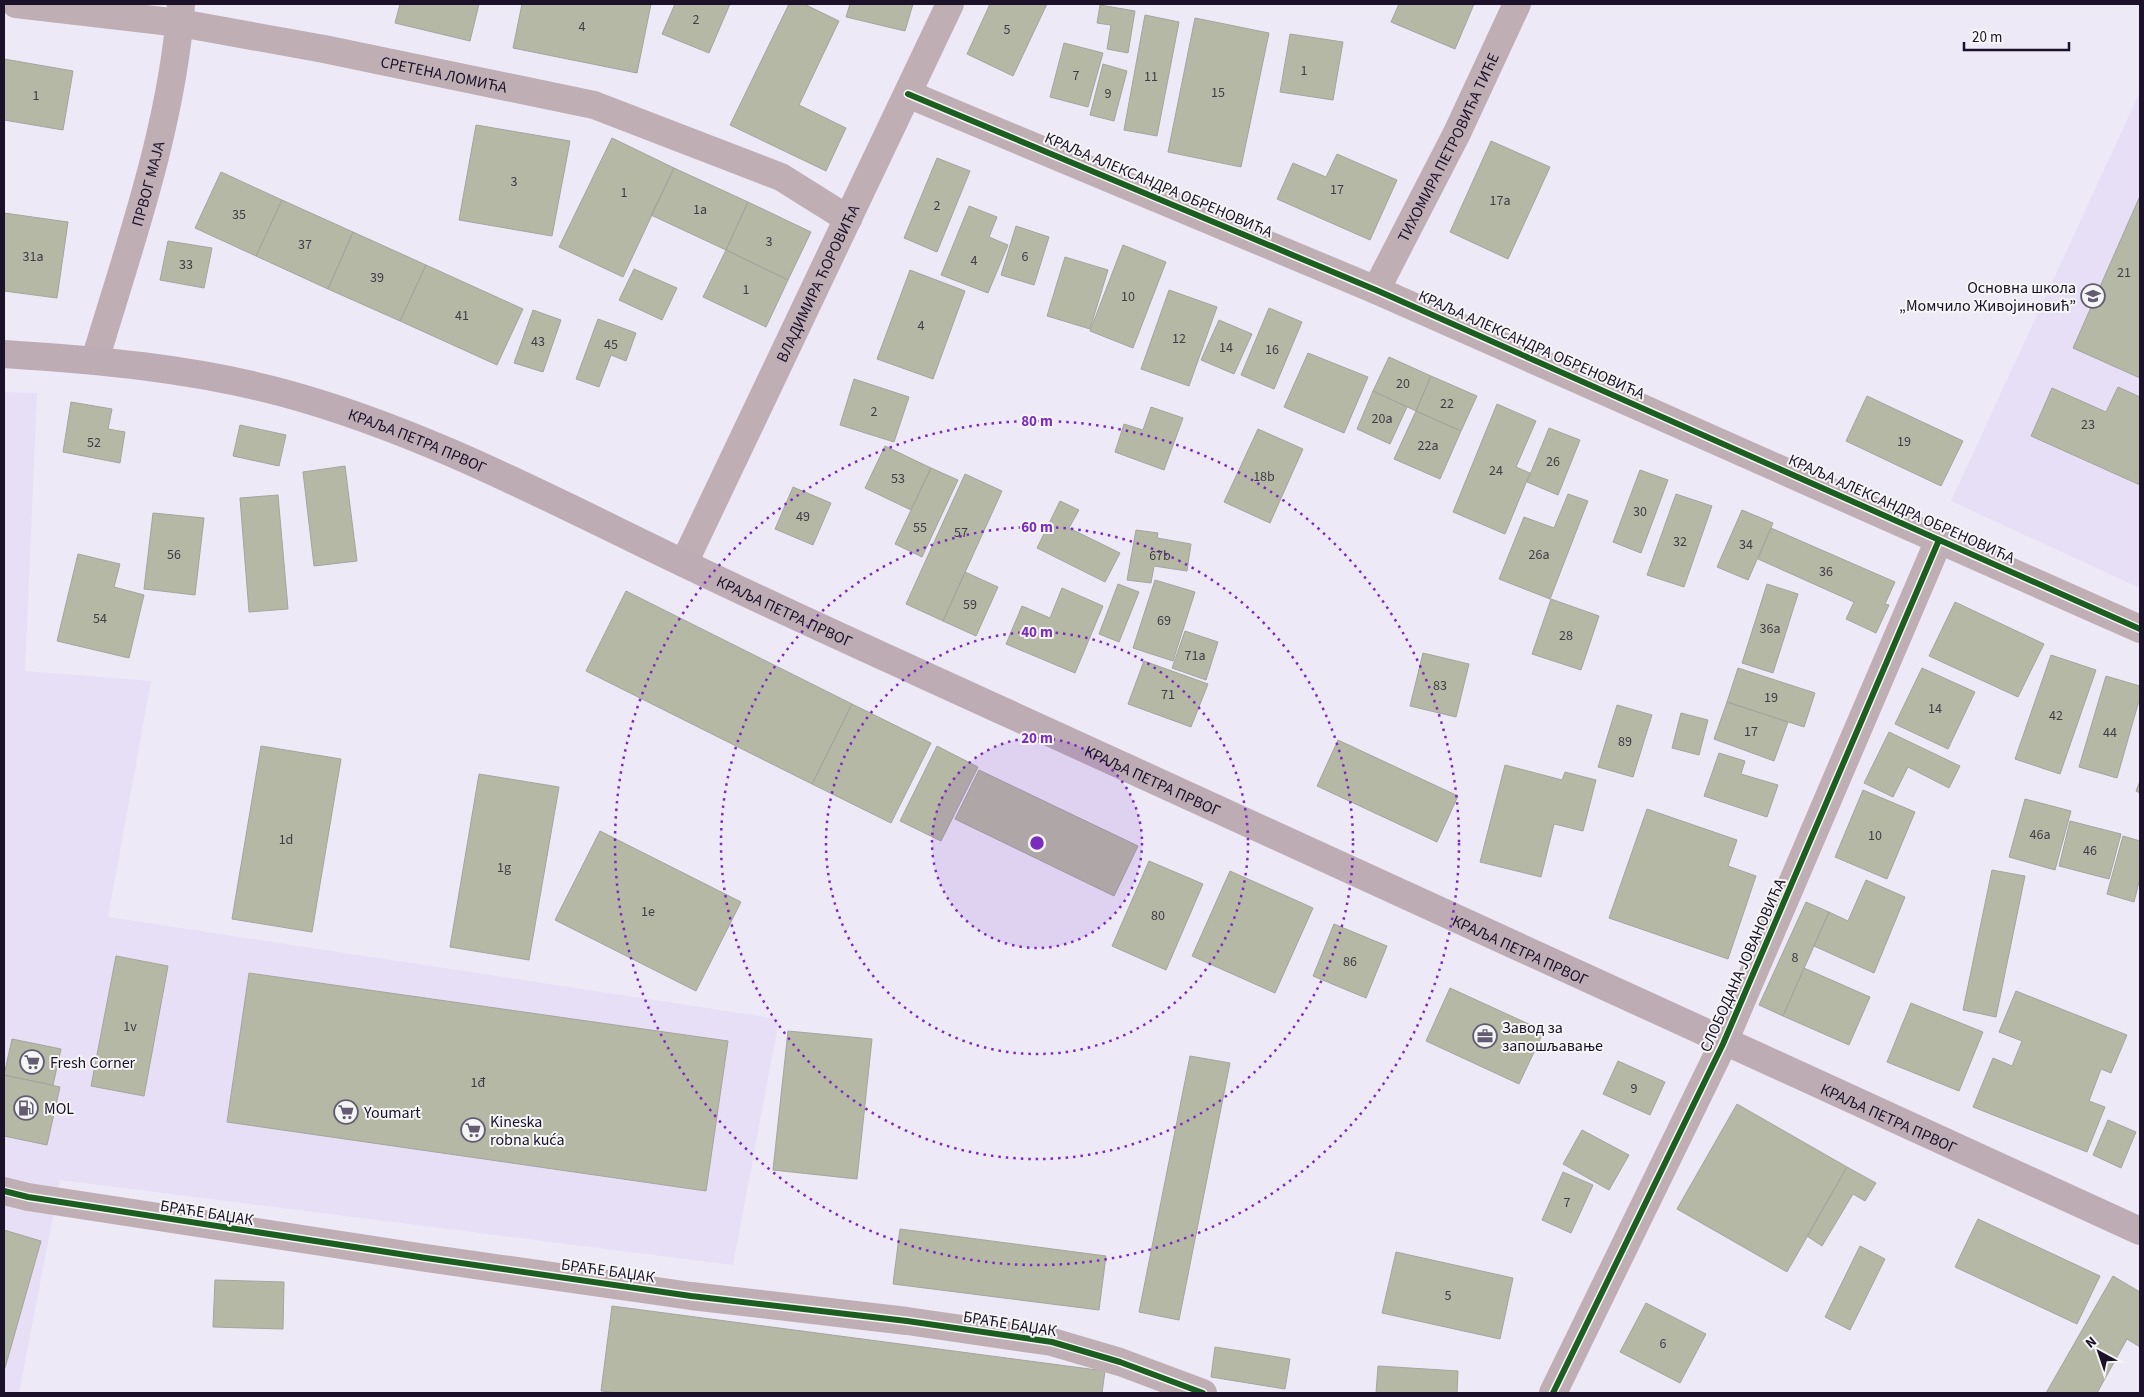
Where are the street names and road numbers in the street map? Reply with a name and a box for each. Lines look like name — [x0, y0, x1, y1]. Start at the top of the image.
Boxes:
street label: ТИХОМИРА ПЕТРОВИЋА ТИЋЕ — [1393, 49, 1505, 246]
street label: СРЕТЕНА ЛОМИЋА — [379, 51, 509, 99]
street label: КРАЉА АЛЕКСАНДРА ОБРЕНОВИЋА — [1041, 127, 1276, 243]
street label: ПРВОГ МАЈА — [126, 139, 170, 229]
street label: ВЛАДИМИРА ЋОРОВИЋА — [771, 201, 865, 366]
street label: КРАЉА АЛЕКСАНДРА ОБРЕНОВИЋА — [1415, 285, 1649, 405]
street label: КРАЉА ПЕТРА ПРВОГ — [345, 404, 490, 479]
street label: КРАЉА АЛЕКСАНДРА ОБРЕНОВИЋА — [1785, 449, 2019, 569]
street label: КРАЉА ПЕТРА ПРВОГ — [713, 571, 856, 653]
street label: КРАЉА ПЕТРА ПРВОГ — [1081, 740, 1224, 822]
street label: СЛОБОДАНА ЈОВАНОВИЋА — [1695, 875, 1791, 1056]
street label: КРАЉА ПЕТРА ПРВОГ — [1448, 910, 1592, 991]
street label: КРАЉА ПЕТРА ПРВОГ — [1817, 1078, 1960, 1159]
street label: БРАЋЕ БАЏАК — [159, 1195, 256, 1231]
street label: БРАЋЕ БАЏАК — [560, 1254, 657, 1289]
street label: БРАЋЕ БАЏАК — [962, 1306, 1059, 1342]

